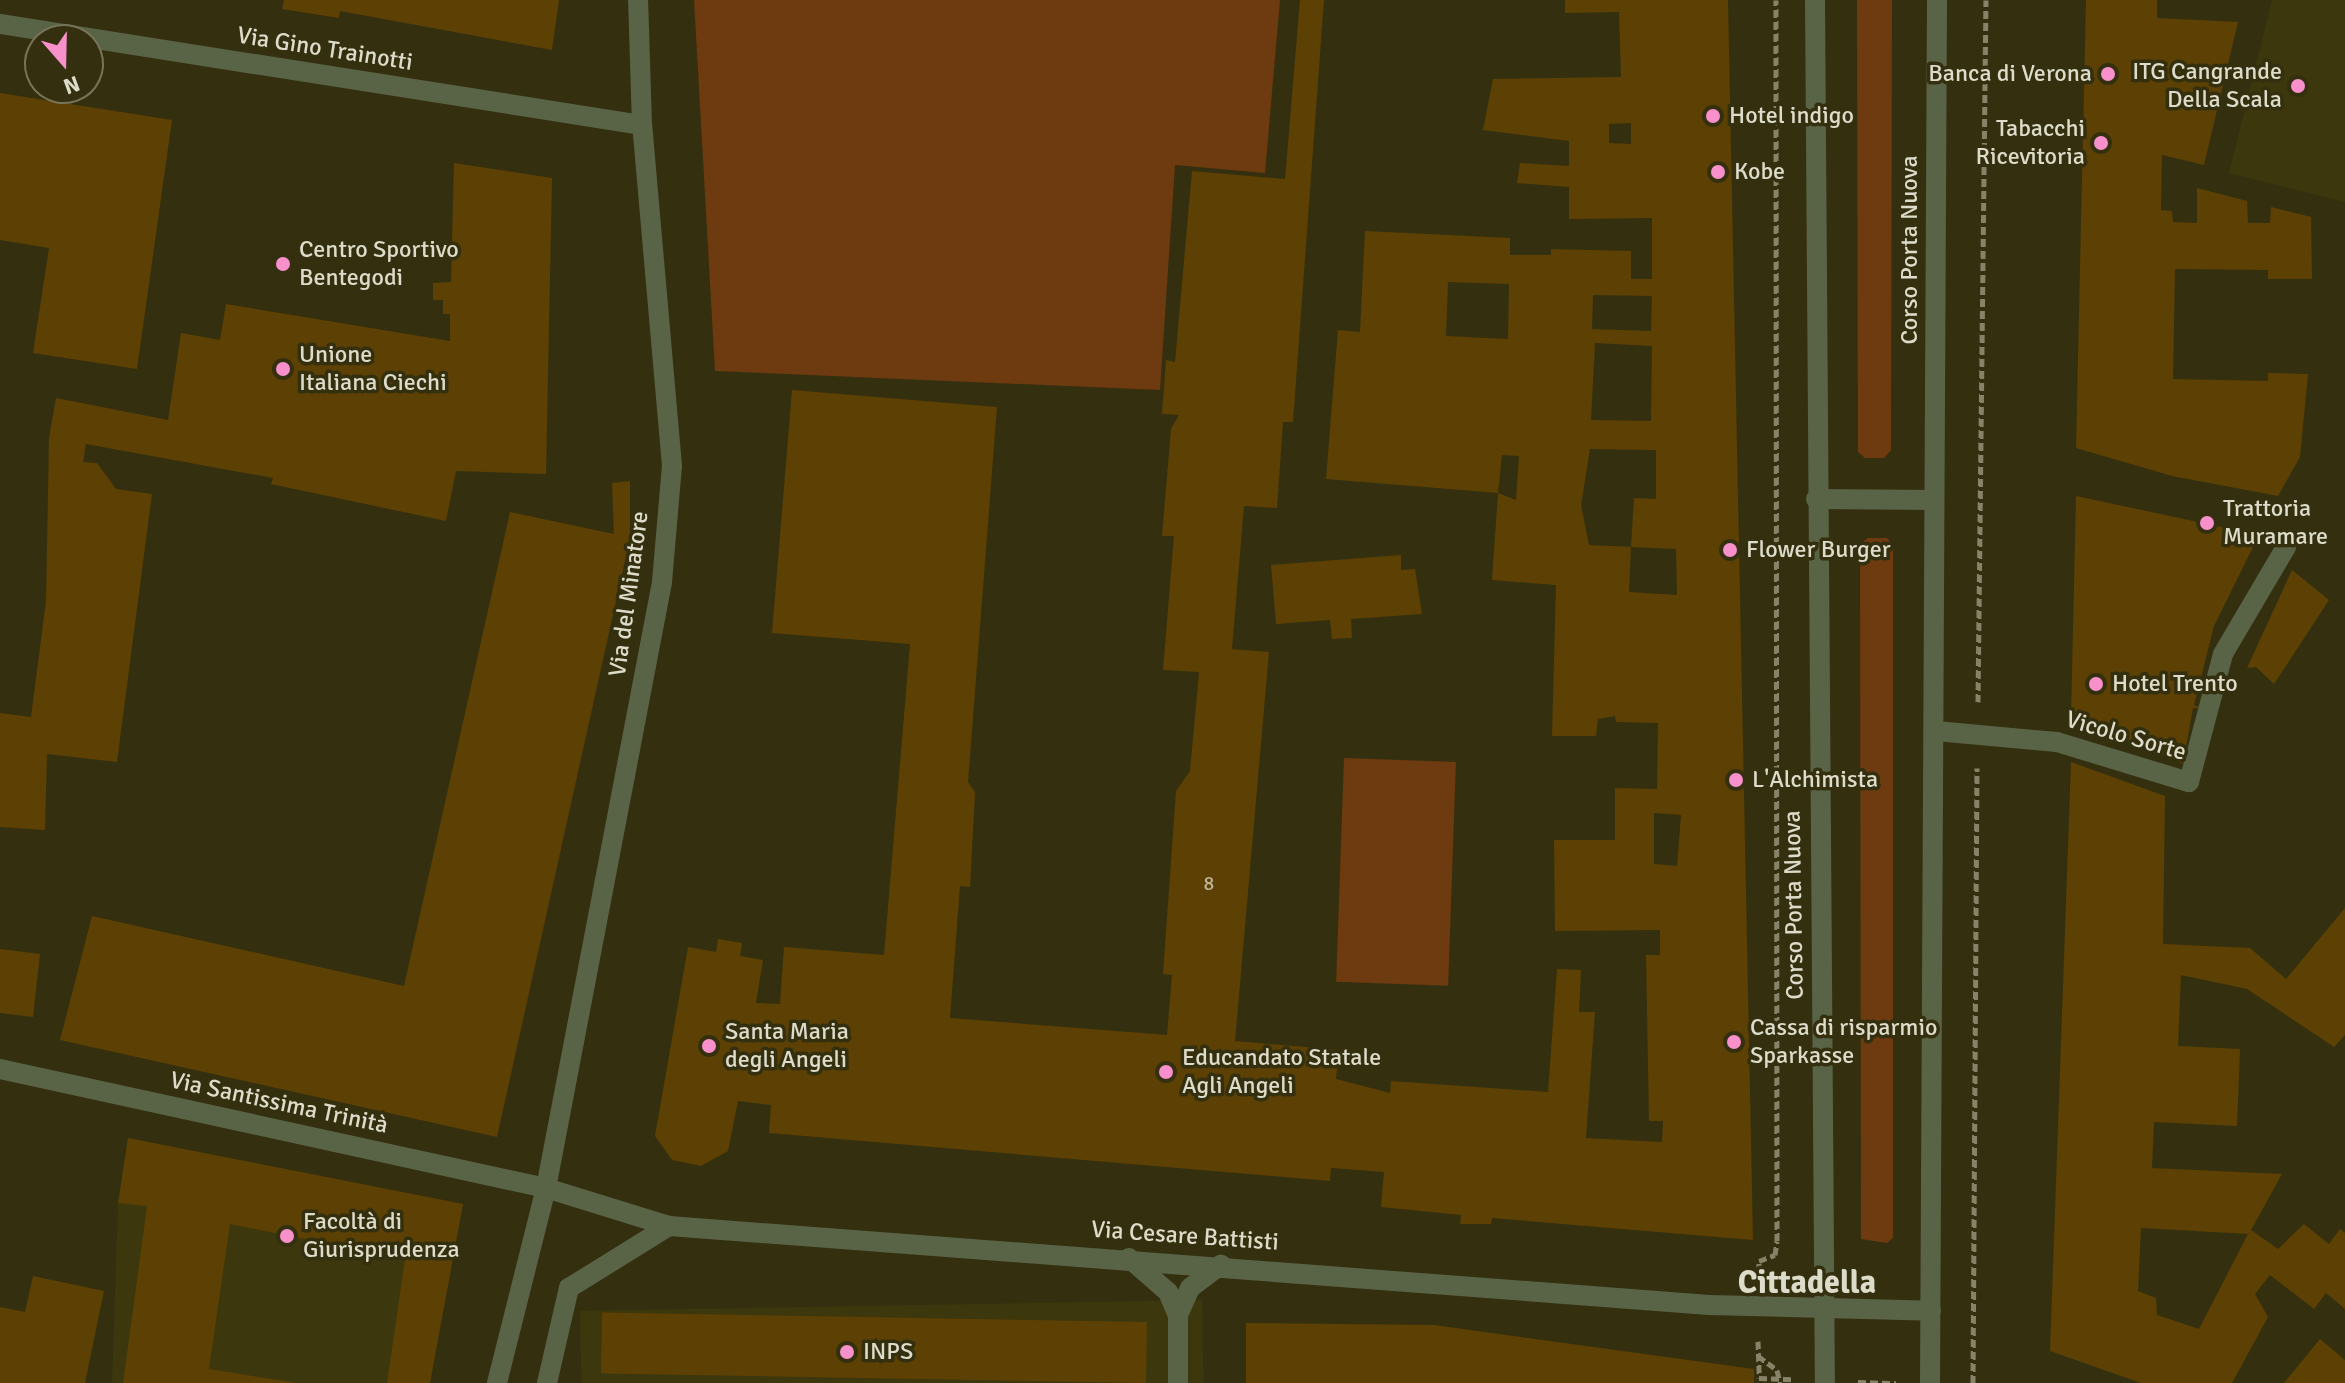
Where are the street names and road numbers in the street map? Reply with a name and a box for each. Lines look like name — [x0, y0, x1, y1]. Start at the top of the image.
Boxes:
street label: Via Gino Trainotti — [235, 21, 415, 77]
street label: Corso Porta Nuova — [1896, 155, 1924, 345]
street label: Via del Minatore — [603, 509, 655, 679]
street label: Vicolo Sorte — [2063, 705, 2189, 767]
street label: Corso Porta Nuova — [1778, 810, 1810, 1000]
street label: Via Santissima Trinità — [167, 1066, 391, 1140]
street label: Via Cesare Battisti — [1090, 1215, 1280, 1257]

